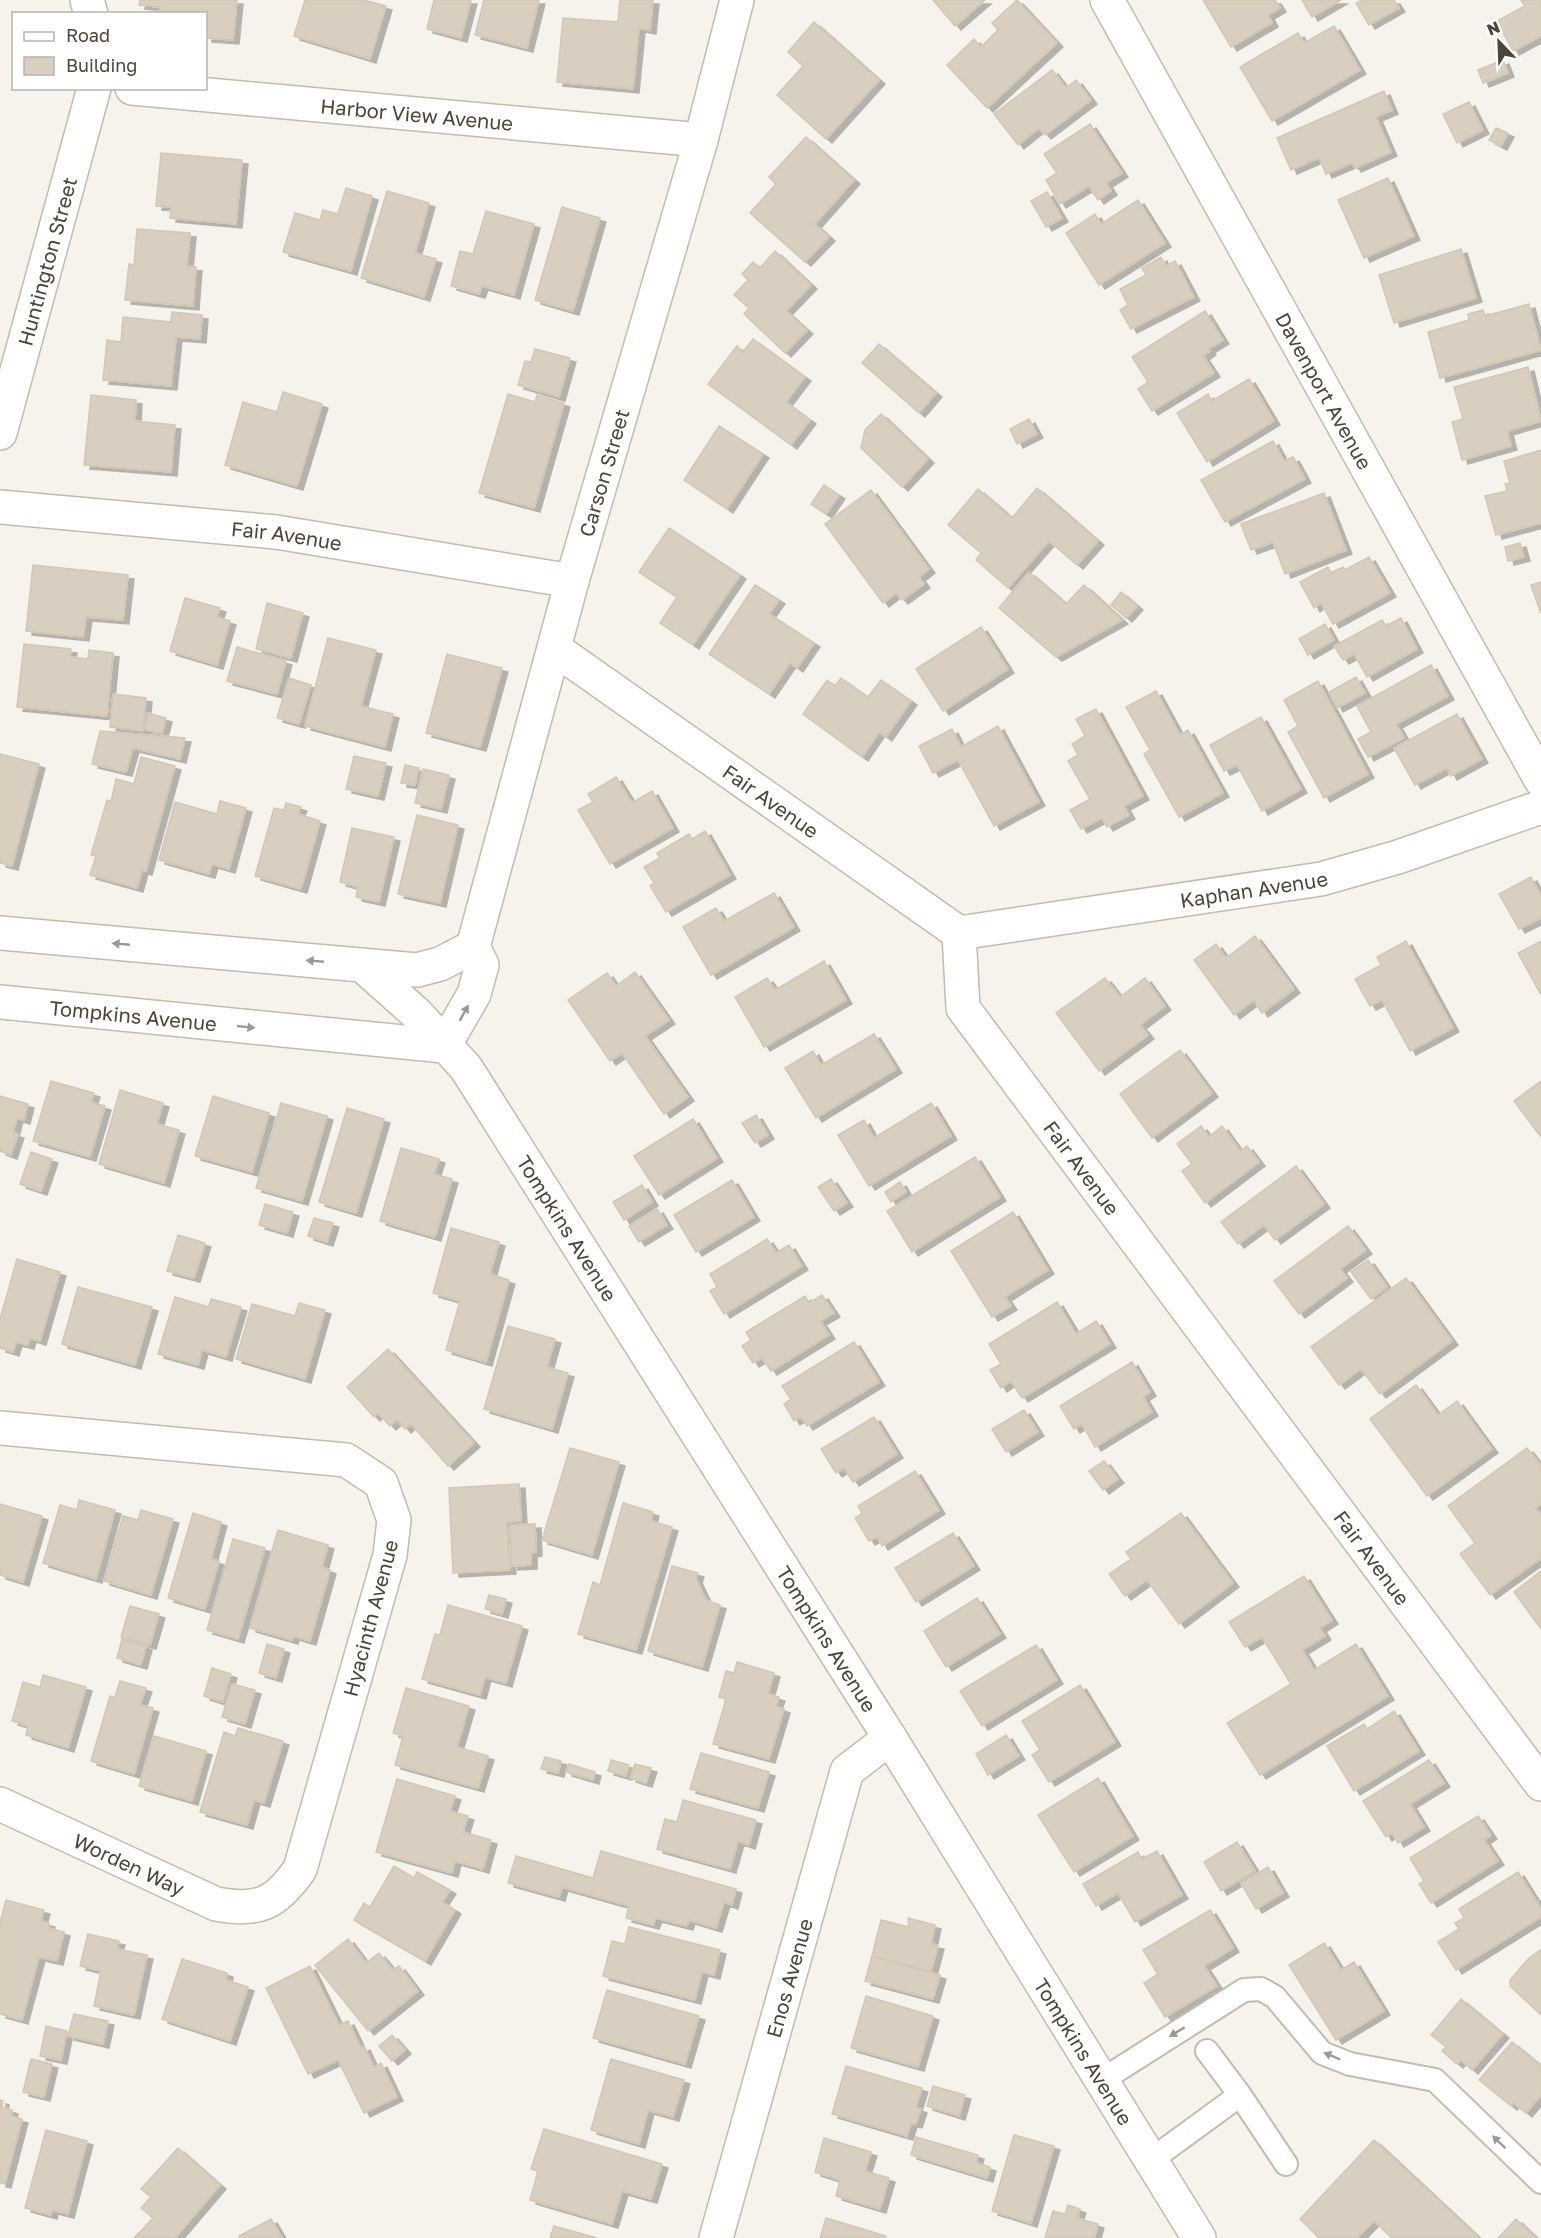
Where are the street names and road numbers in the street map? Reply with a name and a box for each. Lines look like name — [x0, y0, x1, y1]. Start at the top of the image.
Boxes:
street label: Harbor View Avenue — [319, 93, 514, 135]
street label: Huntington Street — [12, 174, 81, 348]
street label: Davenport Avenue — [1271, 308, 1378, 473]
street label: Carson Street — [574, 406, 634, 539]
street label: Fair Avenue — [230, 516, 344, 555]
street label: Fair Avenue — [718, 759, 824, 843]
street label: Kaphan Avenue — [1178, 866, 1330, 912]
street label: Tompkins Avenue — [49, 995, 218, 1035]
street label: Fair Avenue — [1039, 1116, 1125, 1220]
street label: Tompkins Avenue — [512, 1151, 622, 1305]
street label: Fair Avenue — [1329, 1505, 1415, 1609]
street label: Hyacinth Avenue — [338, 1537, 402, 1699]
street label: Tompkins Avenue — [772, 1561, 882, 1716]
street label: Worden Way — [70, 1828, 188, 1900]
street label: Enos Avenue — [761, 1916, 817, 2040]
street label: Tompkins Avenue — [1029, 1974, 1138, 2129]

